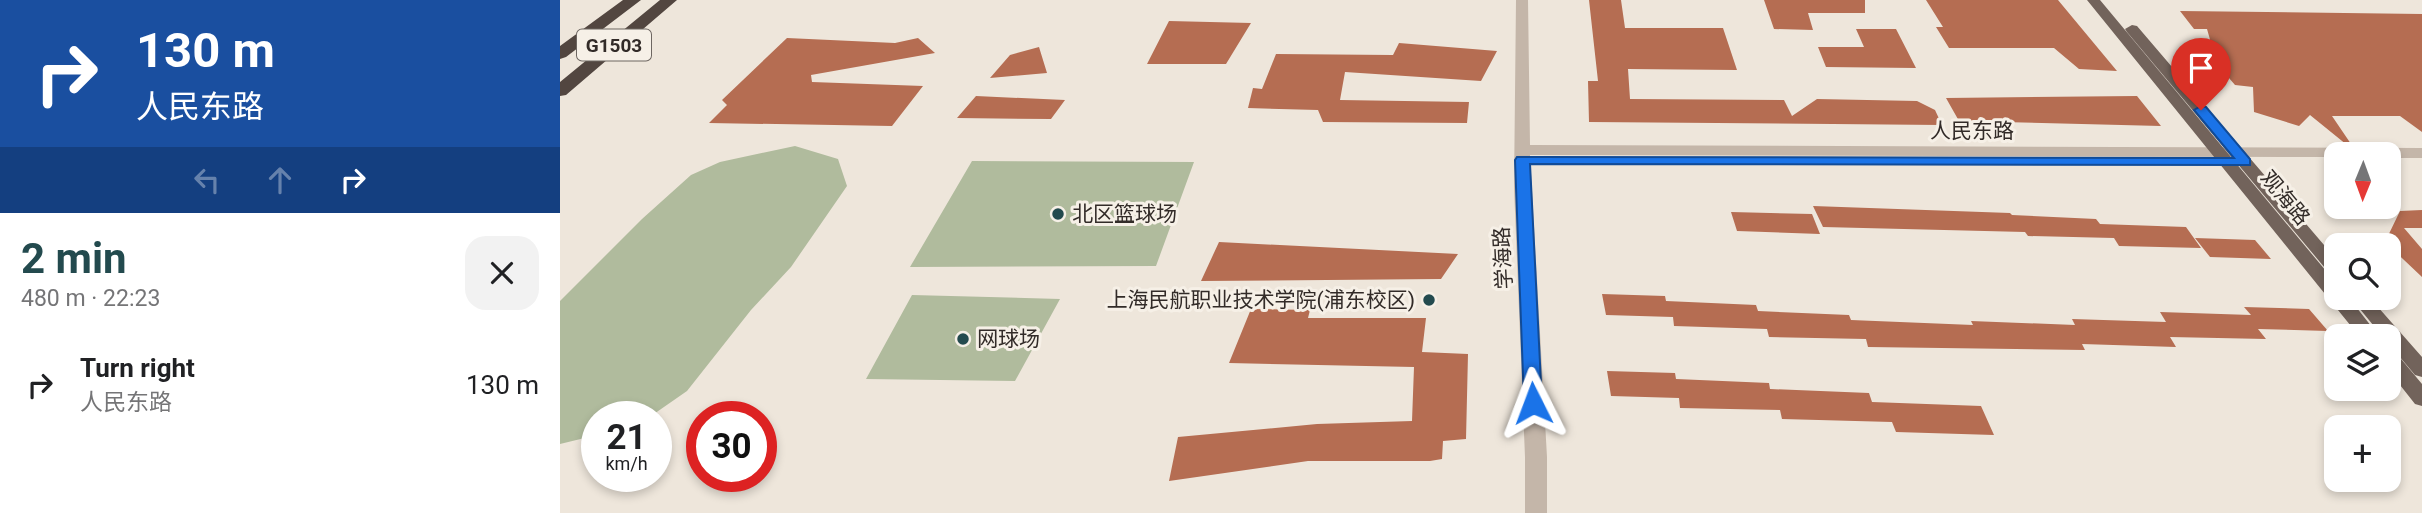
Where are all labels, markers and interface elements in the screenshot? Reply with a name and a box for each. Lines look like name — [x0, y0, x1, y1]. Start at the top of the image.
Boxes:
text: 130 m — [136, 22, 275, 79]
icon: right — [21, 28, 112, 119]
road number: G1503 — [577, 30, 651, 60]
pin — [2171, 38, 2231, 110]
icon: arrive — [2182, 49, 2220, 87]
text: 人民东路 — [136, 88, 264, 126]
street label: 人民东路 — [1930, 119, 2014, 143]
north arrow — [2324, 142, 2401, 219]
map controls — [2324, 142, 2401, 492]
icon: left — [188, 161, 226, 199]
icon: ahead — [261, 161, 299, 199]
icon: right — [334, 161, 372, 199]
street label: 观海路 — [2256, 166, 2314, 230]
place label: 北区篮球场 — [1072, 202, 1177, 226]
marker: 北区篮球场 — [1050, 206, 1066, 222]
street label: 学海路 — [1489, 226, 1517, 290]
button: search — [2324, 233, 2401, 310]
text: 2 min — [21, 234, 127, 283]
button: close — [465, 236, 539, 310]
text: 480 m · 22:23 — [21, 285, 160, 312]
place label: 上海民航职业技术学院(浦东校区) — [1107, 288, 1415, 312]
marker: 上海民航职业技术学院(浦东校区) — [1421, 292, 1437, 308]
button: layers — [2324, 324, 2401, 401]
place label: 网球场 — [977, 327, 1040, 351]
marker: 网球场 — [955, 331, 971, 347]
text: Turn right — [80, 353, 195, 383]
icon: right — [21, 366, 59, 404]
position arrow — [1496, 366, 1570, 440]
text: 130 m — [466, 370, 539, 400]
text: 人民东路 — [80, 389, 172, 416]
speed limit sign: 30 — [686, 401, 777, 492]
button: + — [2324, 415, 2401, 492]
text: 21 — [606, 417, 647, 458]
text: km/h — [605, 453, 648, 474]

